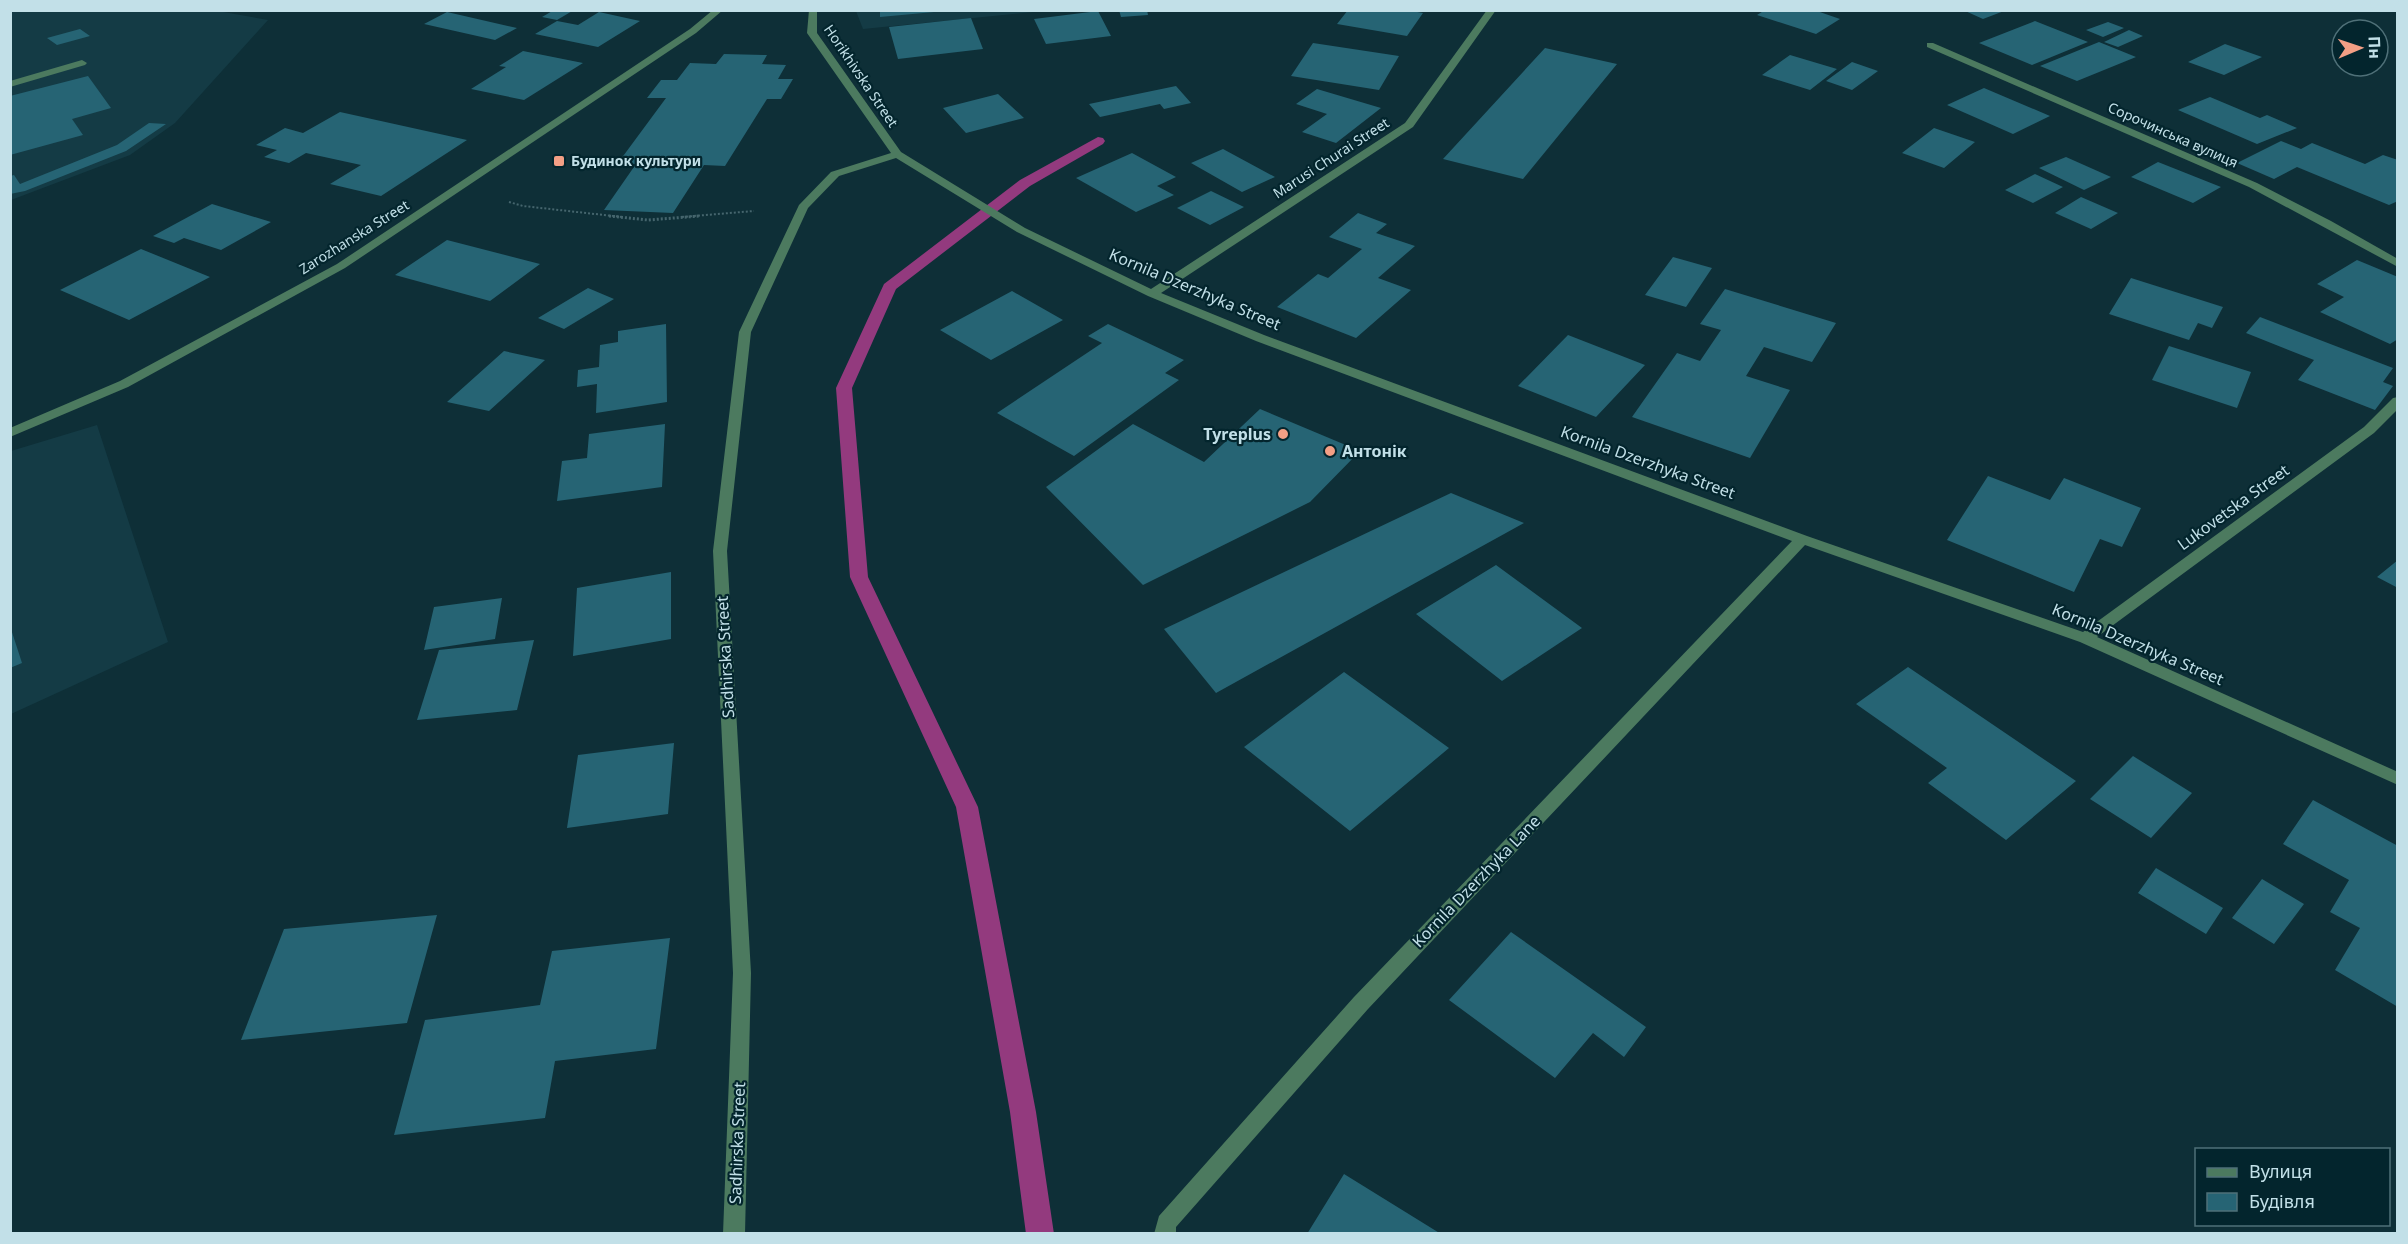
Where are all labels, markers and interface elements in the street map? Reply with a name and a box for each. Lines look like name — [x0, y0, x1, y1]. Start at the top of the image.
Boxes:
north arrow — [2330, 18, 2390, 78]
street label: Horikhivska Street — [820, 21, 903, 131]
text: Пн — [2364, 36, 2386, 59]
street label: Сорочинська вулиця — [2105, 97, 2241, 172]
street label: Marusi Churai Street — [1269, 113, 1392, 202]
place label: Будинок культури — [571, 151, 701, 170]
marker: Будинок культури — [552, 154, 566, 168]
street label: Zarozhanska Street — [295, 195, 412, 278]
street label: Kornila Dzerzhyka Street — [1106, 243, 1284, 335]
street label: Kornila Dzerzhyka Street — [1558, 420, 1739, 504]
place label: Tyreplus — [1203, 423, 1271, 445]
marker: Tyreplus — [1276, 427, 1290, 441]
place label: Антонік — [1342, 440, 1407, 462]
marker: Антонік — [1323, 444, 1337, 458]
street label: Lukovetska Street — [2173, 459, 2293, 555]
street label: Sadhirska Street — [711, 595, 739, 719]
street label: Kornila Dzerzhyka Street — [2049, 598, 2227, 690]
street label: Kornila Dzerzhyka Lane — [1407, 810, 1545, 952]
street label: Sadhirska Street — [724, 1081, 750, 1204]
legend — [2195, 1148, 2390, 1226]
text: Вулиця — [2249, 1159, 2312, 1183]
text: Будівля — [2249, 1189, 2315, 1213]

